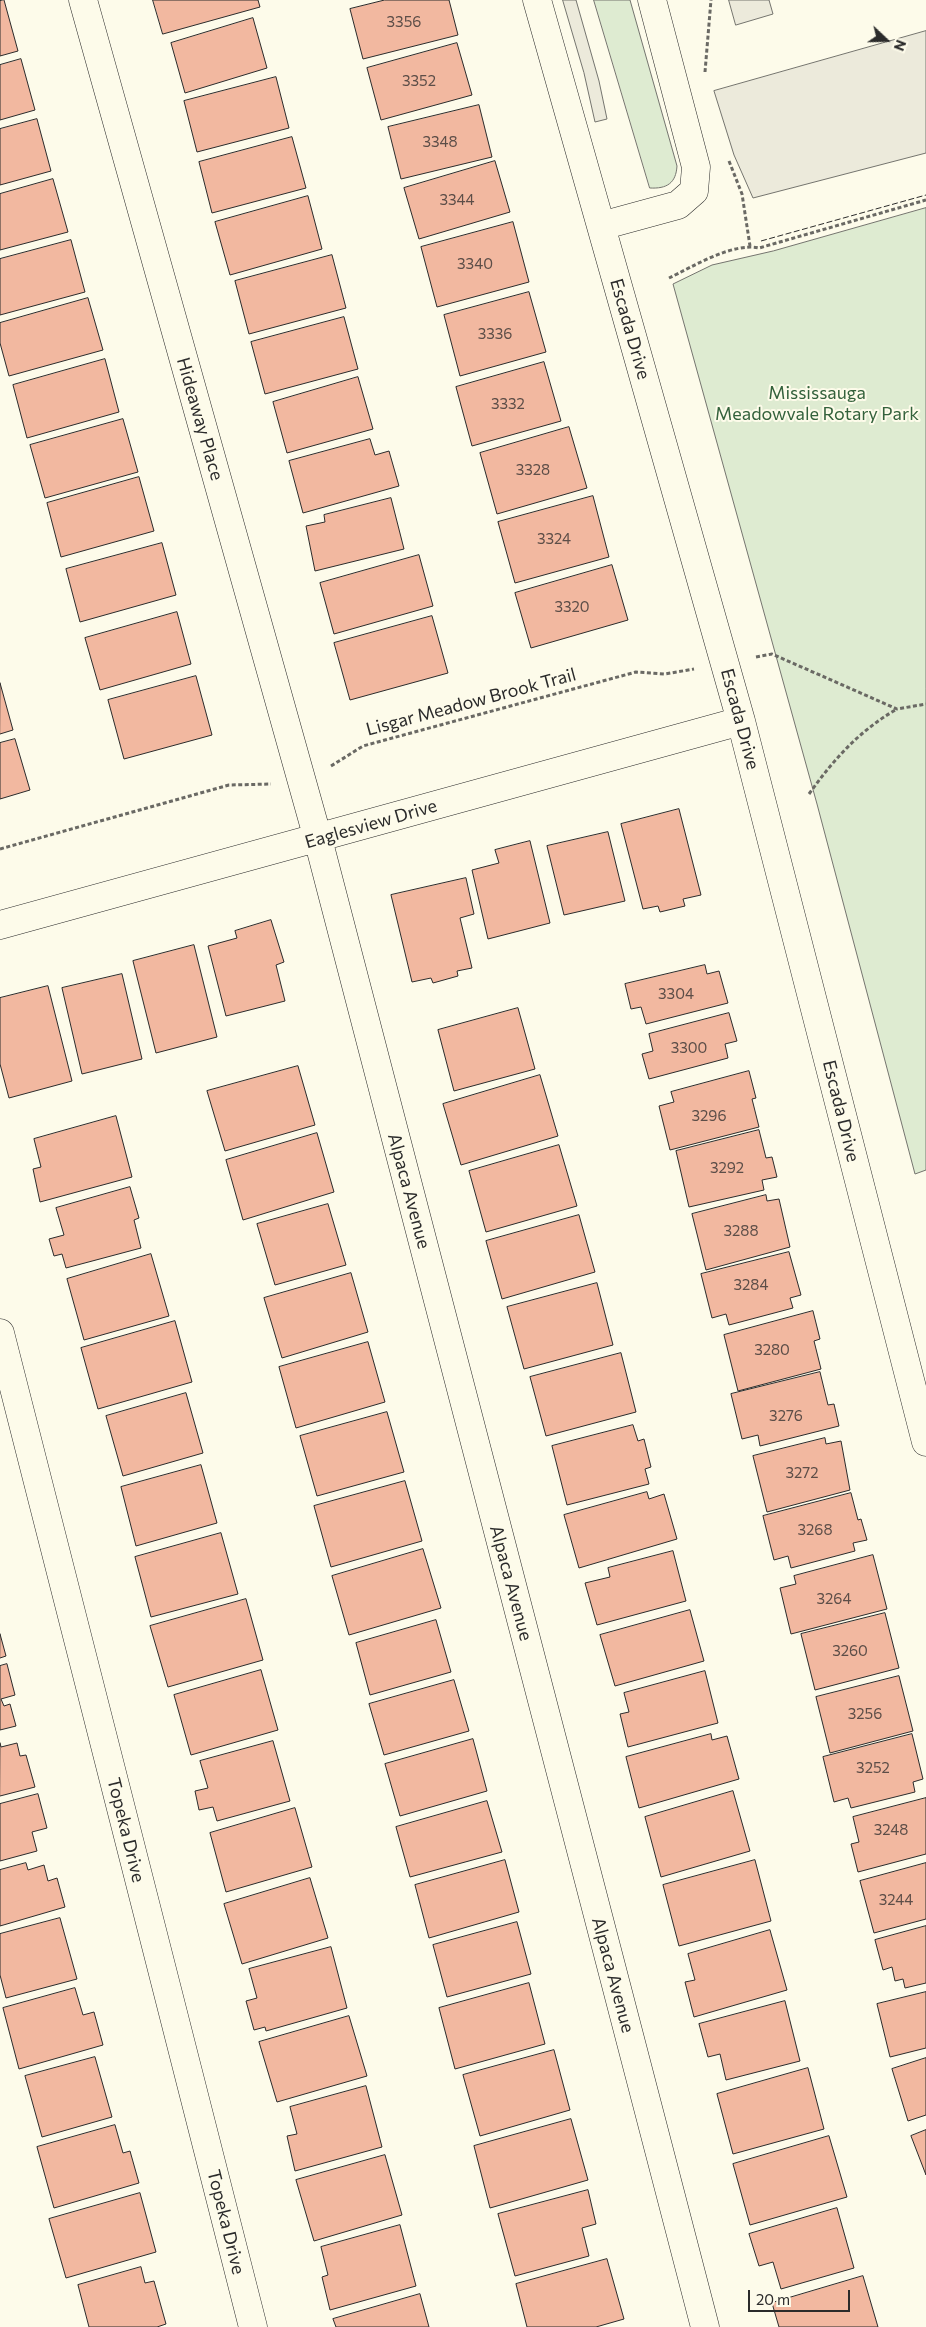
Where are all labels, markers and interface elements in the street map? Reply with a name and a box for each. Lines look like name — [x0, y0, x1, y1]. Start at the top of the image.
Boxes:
house number: 3356 — [387, 13, 421, 31]
north arrow — [861, 15, 911, 65]
text: N — [891, 38, 910, 54]
house number: 3352 — [402, 72, 436, 90]
house number: 3348 — [422, 133, 458, 151]
house number: 3344 — [439, 191, 475, 209]
house number: 3340 — [457, 255, 493, 273]
street label: Escada Drive — [605, 276, 655, 382]
house number: 3336 — [478, 325, 512, 343]
street label: Hideaway Place — [172, 355, 228, 483]
park label: Mississauga Meadowvale Rotary Park — [715, 382, 919, 424]
house number: 3332 — [491, 395, 525, 413]
house number: 3328 — [516, 461, 550, 479]
house number: 3324 — [537, 530, 571, 548]
house number: 3320 — [554, 598, 590, 616]
street label: Lisgar Meadow Brook Trail — [364, 664, 578, 740]
street label: Escada Drive — [716, 666, 764, 772]
street label: Eaglesview Drive — [302, 795, 440, 853]
house number: 3304 — [658, 985, 694, 1003]
house number: 3300 — [671, 1039, 707, 1057]
street label: Escada Drive — [818, 1058, 864, 1164]
house number: 3296 — [691, 1107, 727, 1125]
street label: Alpaca Avenue — [383, 1131, 435, 1251]
house number: 3292 — [710, 1159, 744, 1177]
house number: 3288 — [723, 1222, 759, 1240]
house number: 3284 — [734, 1276, 768, 1294]
house number: 3280 — [754, 1341, 790, 1359]
house number: 3276 — [769, 1407, 803, 1425]
house number: 3272 — [785, 1464, 819, 1482]
house number: 3268 — [797, 1521, 833, 1539]
street label: Alpaca Avenue — [485, 1523, 537, 1643]
house number: 3264 — [817, 1590, 851, 1608]
house number: 3260 — [832, 1642, 868, 1660]
house number: 3256 — [848, 1705, 882, 1723]
house number: 3252 — [856, 1759, 890, 1777]
street label: Topeka Drive — [103, 1775, 149, 1885]
house number: 3248 — [874, 1821, 908, 1839]
house number: 3244 — [879, 1891, 913, 1909]
street label: Alpaca Avenue — [587, 1915, 639, 2035]
street label: Topeka Drive — [203, 2167, 249, 2277]
scale bar — [751, 2280, 854, 2312]
text: 20 m — [756, 2290, 790, 2308]

